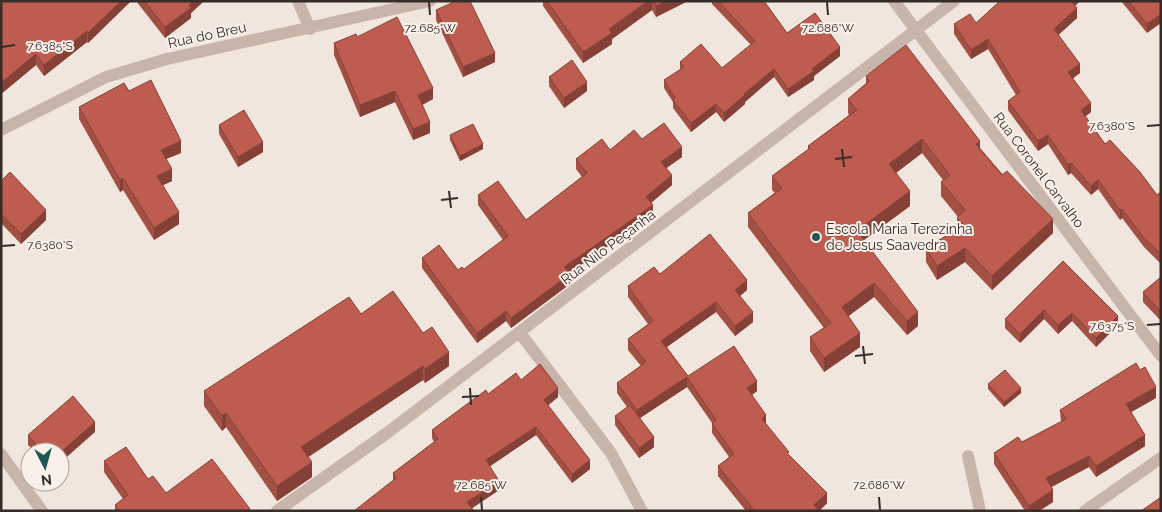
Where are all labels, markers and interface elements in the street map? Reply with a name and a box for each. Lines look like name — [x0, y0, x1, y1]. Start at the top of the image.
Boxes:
street label: Rua do Breu — [166, 19, 248, 51]
text: 72.685°W — [404, 21, 456, 35]
text: 72.686°W — [802, 21, 855, 35]
text: 7.6385°S — [27, 39, 73, 53]
street label: Rua Coronel Carvalho — [990, 109, 1088, 231]
text: 7.6380°S — [1089, 119, 1135, 133]
street label: Rua Nilo Peçanha — [558, 206, 658, 288]
place label: Escola Maria Terezinha de Jesus Saavedra — [826, 221, 973, 253]
marker: Escola Maria Terezinha de Jesus Saavedra — [810, 231, 822, 243]
text: 7.6380°S — [27, 238, 73, 252]
text: 7.6375°S — [1090, 319, 1134, 333]
north arrow — [20, 442, 70, 492]
text: N — [40, 471, 53, 488]
text: 72.685°W — [455, 478, 507, 492]
text: 72.686°W — [853, 478, 906, 492]

